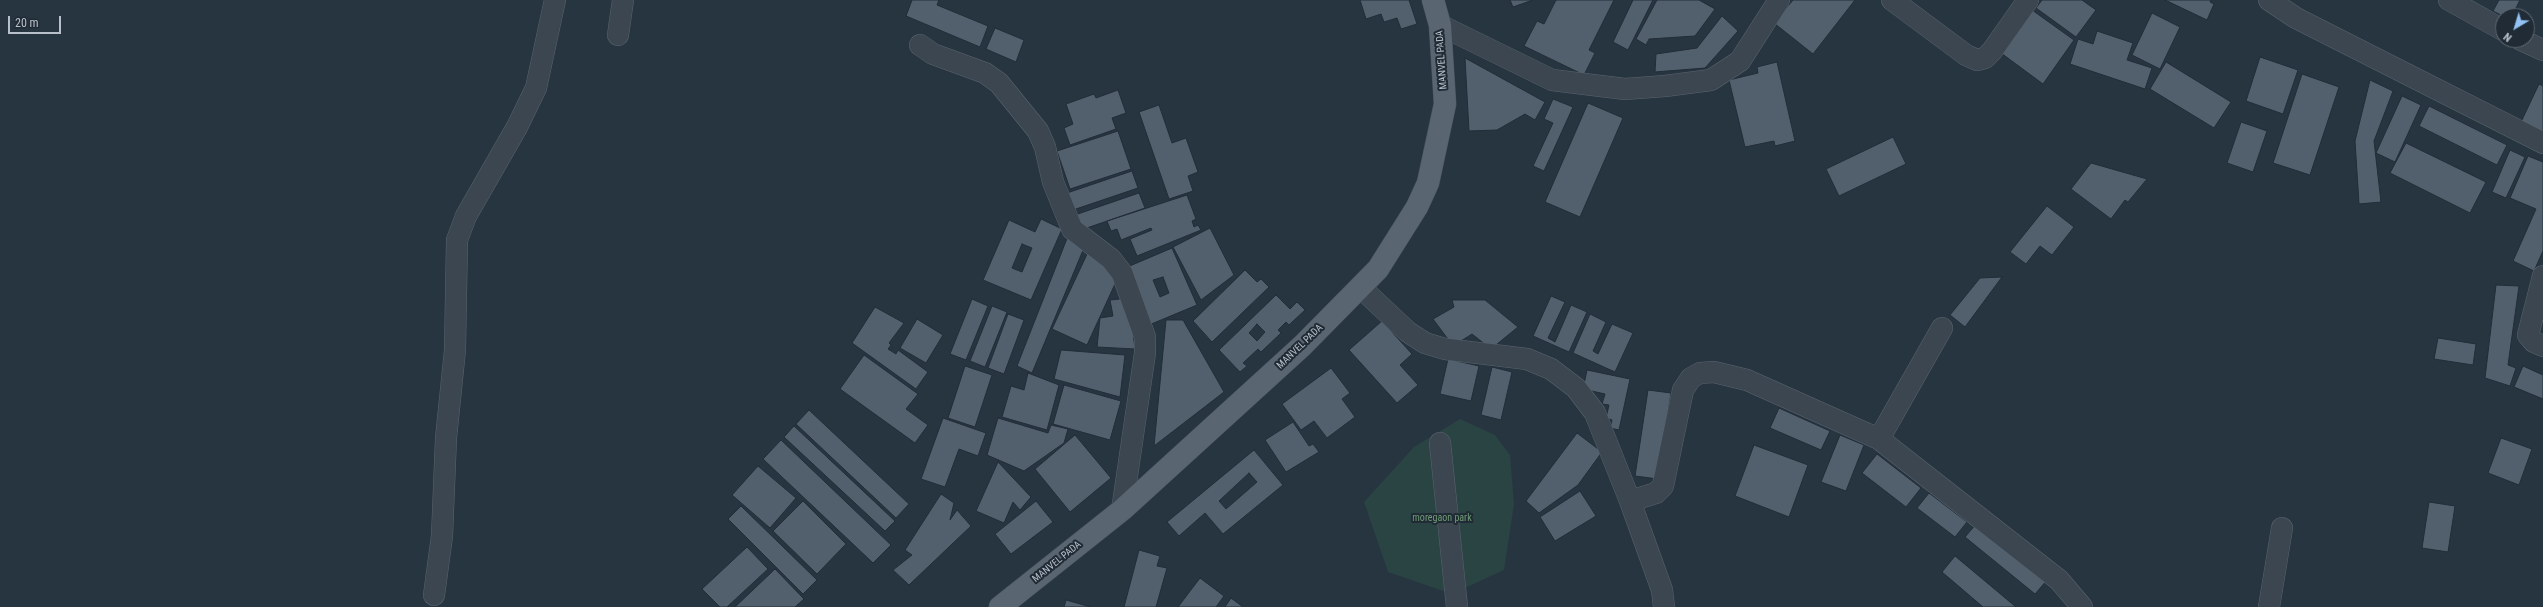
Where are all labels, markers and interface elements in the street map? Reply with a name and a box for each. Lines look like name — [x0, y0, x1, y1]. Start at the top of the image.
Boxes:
scale bar — [10, 8, 63, 34]
north arrow — [2495, 8, 2535, 48]
text: 20 m — [15, 16, 39, 30]
street label: MANVEL PADA — [1434, 30, 1450, 90]
text: N — [2501, 30, 2515, 44]
street label: MANVEL PADA — [1275, 322, 1325, 372]
park label: moregaon park — [1412, 512, 1472, 524]
street label: MANVEL PADA — [1030, 539, 1084, 585]

